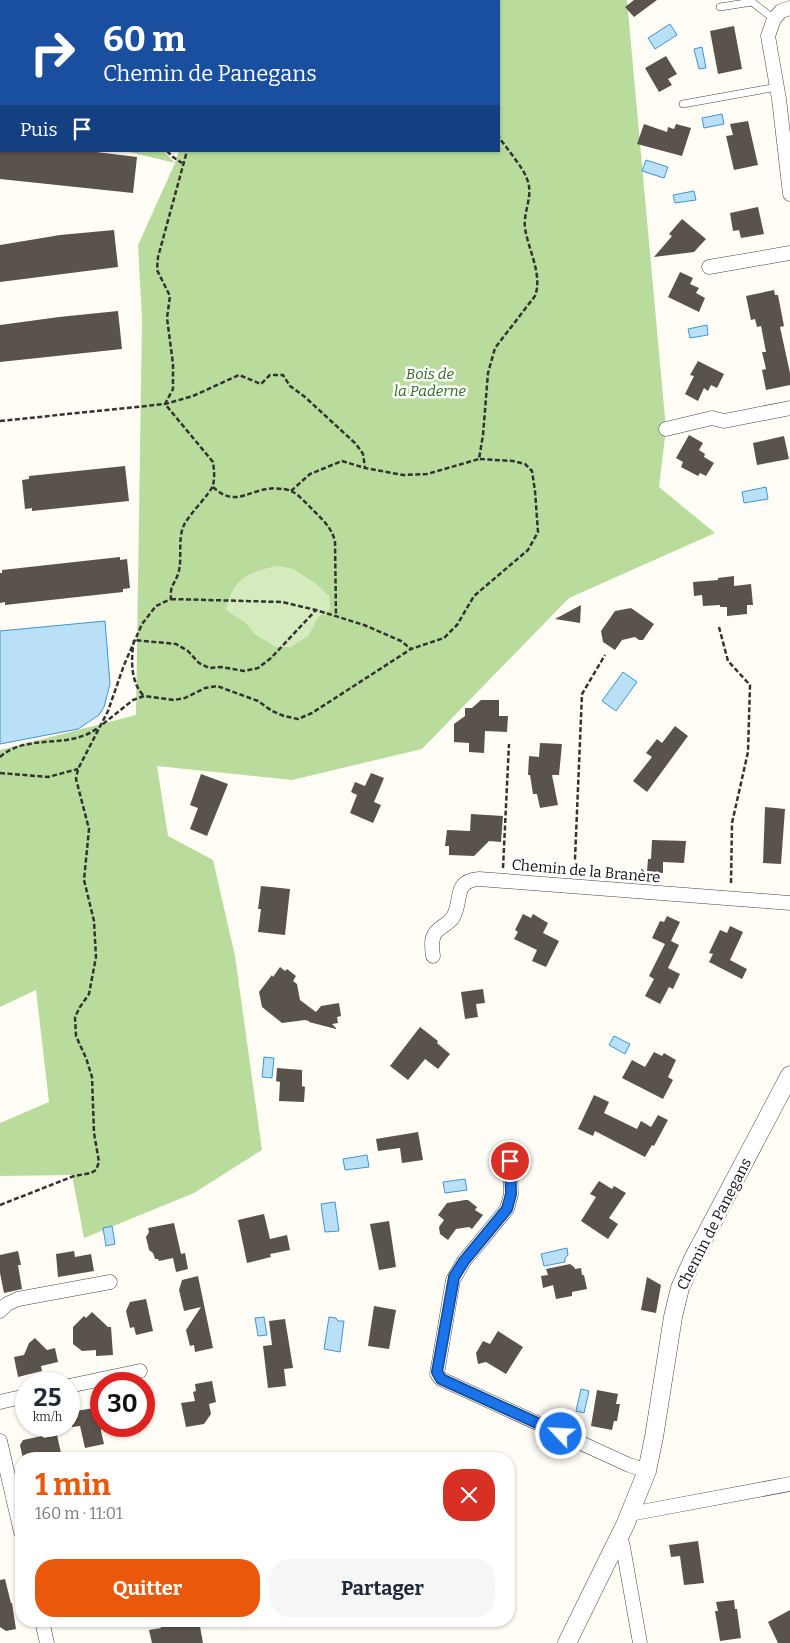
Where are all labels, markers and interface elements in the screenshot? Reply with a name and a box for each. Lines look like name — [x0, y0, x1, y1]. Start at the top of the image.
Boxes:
text: 60 m — [103, 18, 186, 60]
icon: right — [20, 20, 85, 85]
text: Chemin de Panegans — [103, 60, 317, 87]
icon: arrive — [68, 115, 96, 143]
text: Puis — [20, 118, 58, 141]
park label: Bois de la Paderne — [394, 365, 466, 400]
street label: Chemin de la Branère — [511, 856, 661, 886]
pin — [489, 1140, 531, 1182]
icon: arrive — [496, 1147, 524, 1175]
street label: Chemin de Panegans — [673, 1155, 755, 1293]
speed limit sign: 30 — [90, 1372, 155, 1437]
text: 25 — [34, 1383, 61, 1413]
position arrow — [534, 1407, 586, 1459]
text: km/h — [33, 1410, 62, 1424]
text: 1 min — [35, 1467, 111, 1503]
button: close — [443, 1469, 495, 1521]
text: 160 m · 11:01 — [35, 1504, 122, 1523]
button: Quitter — [35, 1559, 260, 1617]
button: Partager — [270, 1559, 495, 1617]

